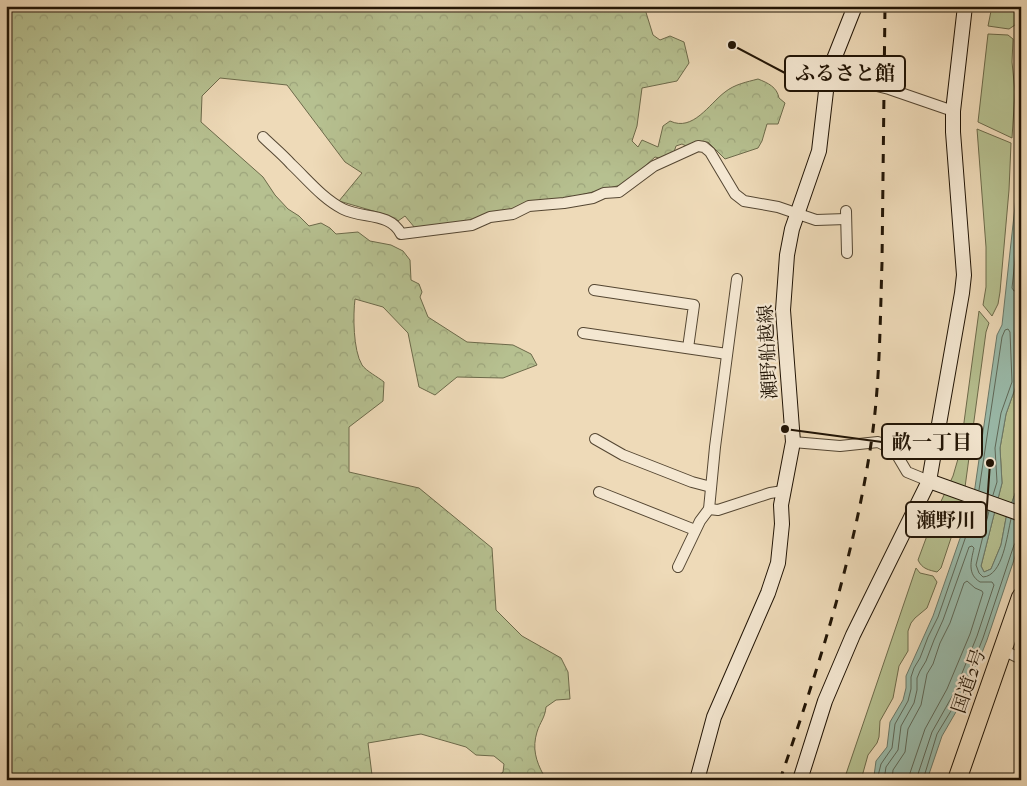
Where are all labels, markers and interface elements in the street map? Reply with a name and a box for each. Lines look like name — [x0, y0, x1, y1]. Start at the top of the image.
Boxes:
callout: ふるさと館 — [785, 56, 905, 91]
text: ふるさと館 — [795, 62, 895, 85]
street label: 瀬野船越線 — [755, 304, 781, 400]
callout: 畝一丁目 — [882, 424, 982, 459]
text: 畝一丁目 — [892, 431, 972, 454]
callout: 瀬野川 — [906, 502, 986, 537]
text: 瀬野川 — [916, 509, 976, 532]
street label: 国道2号 — [948, 646, 990, 716]

